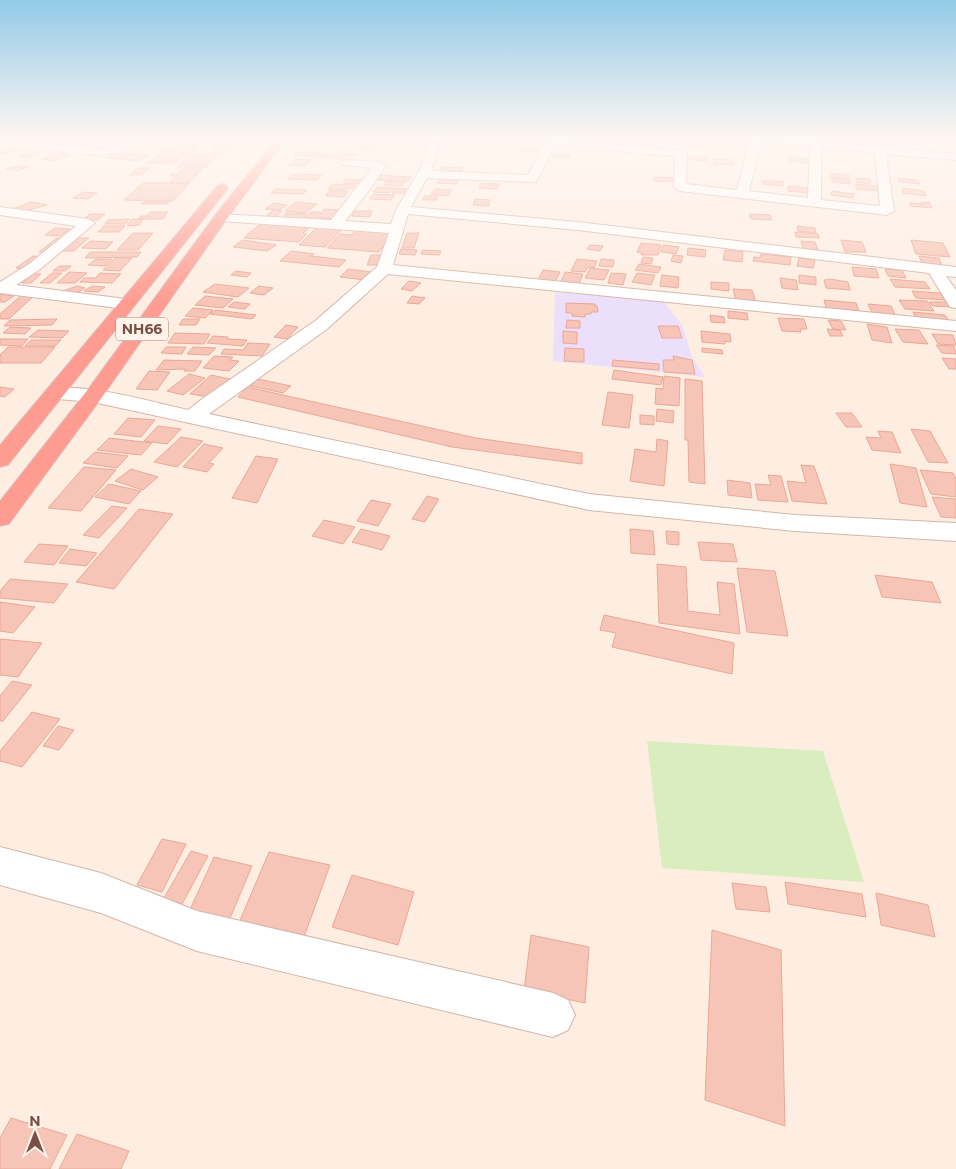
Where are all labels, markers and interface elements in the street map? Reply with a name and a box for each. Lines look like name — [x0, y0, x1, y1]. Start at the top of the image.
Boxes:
road number: NH66 — [116, 318, 168, 340]
north arrow — [10, 1109, 60, 1159]
text: N — [29, 1112, 41, 1130]

